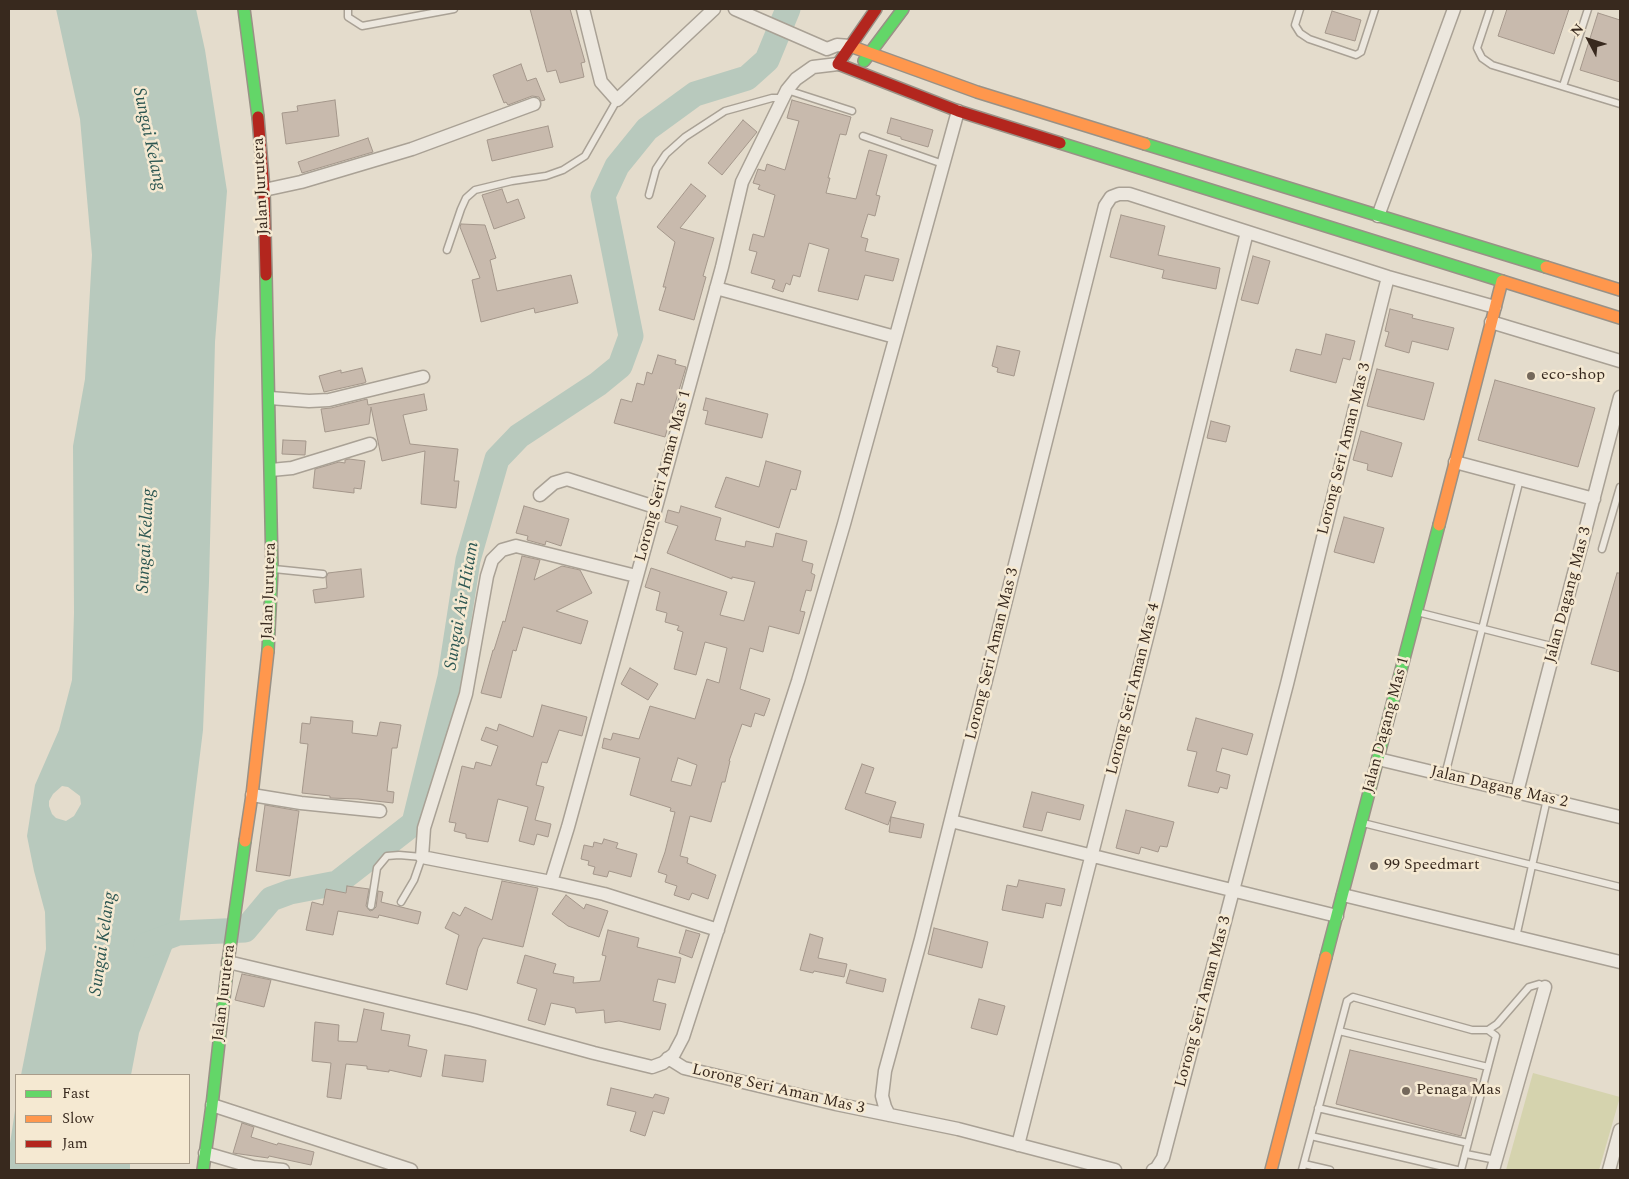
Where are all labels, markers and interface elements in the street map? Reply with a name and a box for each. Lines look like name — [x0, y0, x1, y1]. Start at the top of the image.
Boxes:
north arrow — [1564, 15, 1614, 65]
text: N — [1565, 19, 1589, 41]
water label: Sungai Kelang — [127, 86, 169, 192]
street label: Jalan Jurutera — [250, 137, 274, 235]
street label: Lorong Seri Aman Mas 3 — [1314, 361, 1376, 537]
place label: eco-shop — [1541, 366, 1605, 386]
marker: eco-shop — [1525, 370, 1537, 382]
street label: Lorong Seri Aman Mas 1 — [632, 388, 696, 564]
water label: Sungai Kelang — [133, 488, 161, 594]
street label: Jalan Dagang Mas 3 — [1542, 525, 1596, 665]
water label: Sungai Air Hitam — [441, 540, 485, 672]
street label: Jalan Jurutera — [259, 542, 281, 640]
street label: Lorong Seri Aman Mas 3 — [962, 566, 1024, 742]
street label: Lorong Seri Aman Mas 4 — [1103, 601, 1165, 777]
street label: Jalan Dagang Mas 1 — [1360, 655, 1414, 795]
street label: Jalan Dagang Mas 2 — [1429, 763, 1569, 813]
place label: 99 Speedmart — [1384, 856, 1480, 876]
marker: 99 Speedmart — [1368, 860, 1380, 872]
water label: Sungai Kelang — [86, 891, 122, 997]
street label: Lorong Seri Aman Mas 3 — [1172, 914, 1236, 1090]
street label: Jalan Jurutera — [210, 943, 240, 1043]
street label: Lorong Seri Aman Mas 3 — [690, 1061, 866, 1119]
legend — [15, 1074, 190, 1164]
place label: Penaga Mas — [1416, 1081, 1501, 1101]
text: Fast — [62, 1082, 90, 1105]
marker: Penaga Mas — [1400, 1085, 1412, 1097]
text: Slow — [62, 1107, 94, 1130]
text: Jam — [62, 1132, 88, 1155]

